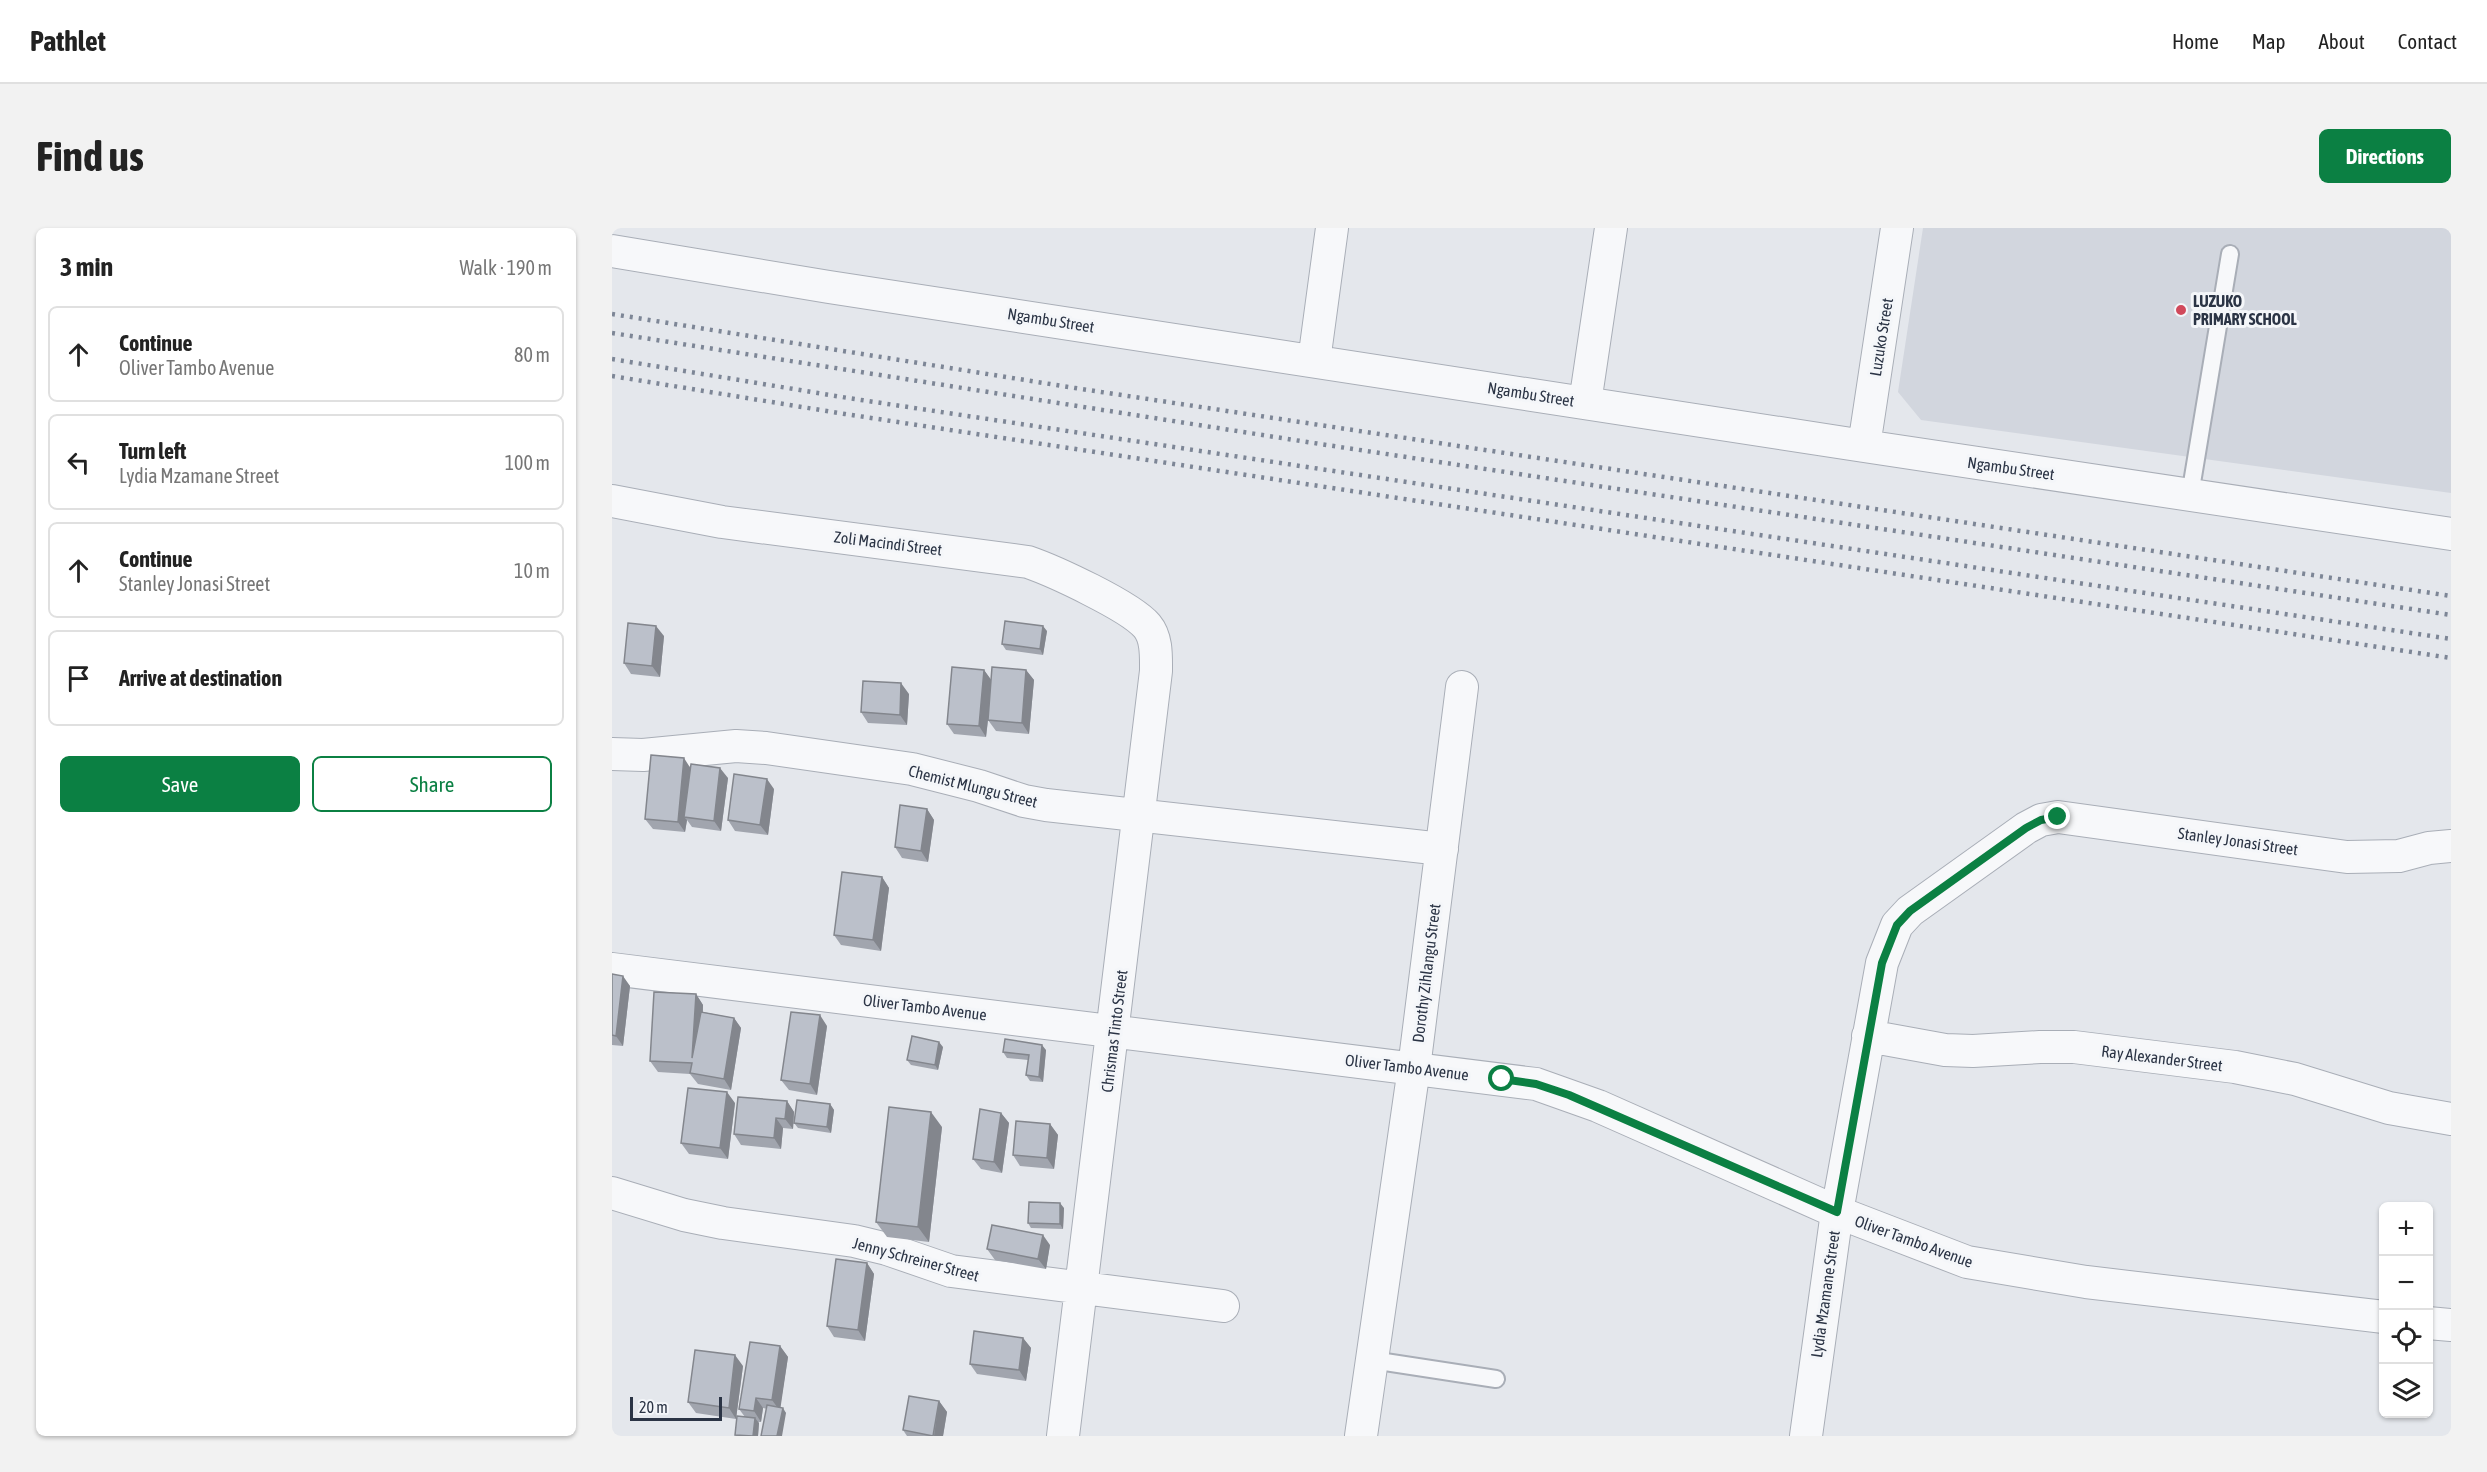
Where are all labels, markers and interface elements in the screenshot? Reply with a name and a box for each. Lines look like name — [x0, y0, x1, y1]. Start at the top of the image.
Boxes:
text: Pathlet — [30, 25, 106, 57]
text: Home — [2172, 29, 2219, 53]
text: Map — [2252, 29, 2286, 53]
text: About — [2319, 29, 2365, 53]
text: Contact — [2398, 29, 2457, 53]
button: Directions — [2319, 129, 2451, 183]
text: Find us — [36, 132, 144, 180]
text: 3 min — [60, 252, 113, 282]
text: Walk · 190 m — [460, 256, 552, 279]
place label: LUZUKO PRIMARY SCHOOL — [2193, 292, 2298, 328]
street label: Luzuko Street — [1866, 296, 1896, 377]
marker: LUZUKO PRIMARY SCHOOL — [2174, 303, 2188, 317]
street label: Ngambu Street — [1006, 304, 1096, 337]
text: Continue — [119, 330, 193, 356]
icon: ahead — [62, 338, 95, 371]
text: 80 m — [514, 343, 550, 366]
text: Oliver Tambo Avenue — [119, 356, 274, 379]
street label: Ngambu Street — [1486, 378, 1576, 411]
text: Turn left — [119, 438, 186, 464]
icon: left — [62, 446, 95, 479]
text: 100 m — [505, 451, 550, 474]
street label: Ngambu Street — [1966, 453, 2056, 484]
text: Lydia Mzamane Street — [119, 464, 279, 487]
street label: Zoli Macindi Street — [833, 527, 944, 559]
text: Continue — [119, 546, 193, 572]
icon: ahead — [62, 554, 95, 587]
text: 10 m — [514, 559, 550, 582]
text: Stanley Jonasi Street — [119, 572, 270, 595]
icon: arrive — [62, 662, 95, 695]
text: Arrive at destination — [119, 665, 282, 691]
button: Save — [60, 756, 300, 812]
button: Share — [312, 756, 552, 812]
street label: Chemist Mlungu Street — [906, 761, 1040, 812]
route end — [2044, 803, 2070, 829]
street label: Stanley Jonasi Street — [2177, 824, 2300, 859]
street label: Dorothy Zihlangu Street — [1409, 902, 1444, 1044]
street label: Chrismas Tinto Street — [1098, 968, 1130, 1093]
street label: Oliver Tambo Avenue — [862, 990, 988, 1024]
street label: Ray Alexander Street — [2100, 1042, 2224, 1075]
street label: Oliver Tambo Avenue — [1344, 1050, 1470, 1084]
route start — [1488, 1065, 1514, 1091]
map controls — [2379, 1202, 2433, 1418]
button: + — [2379, 1202, 2433, 1256]
street label: Oliver Tambo Avenue — [1853, 1211, 1975, 1271]
street label: Lydia Mzamane Street — [1807, 1229, 1844, 1359]
street label: Jenny Schreiner Street — [851, 1234, 981, 1286]
button: − — [2379, 1256, 2433, 1310]
button: locate — [2379, 1310, 2433, 1364]
button: layers — [2379, 1364, 2433, 1418]
scale bar — [630, 1394, 722, 1422]
text: 20 m — [639, 1398, 668, 1416]

